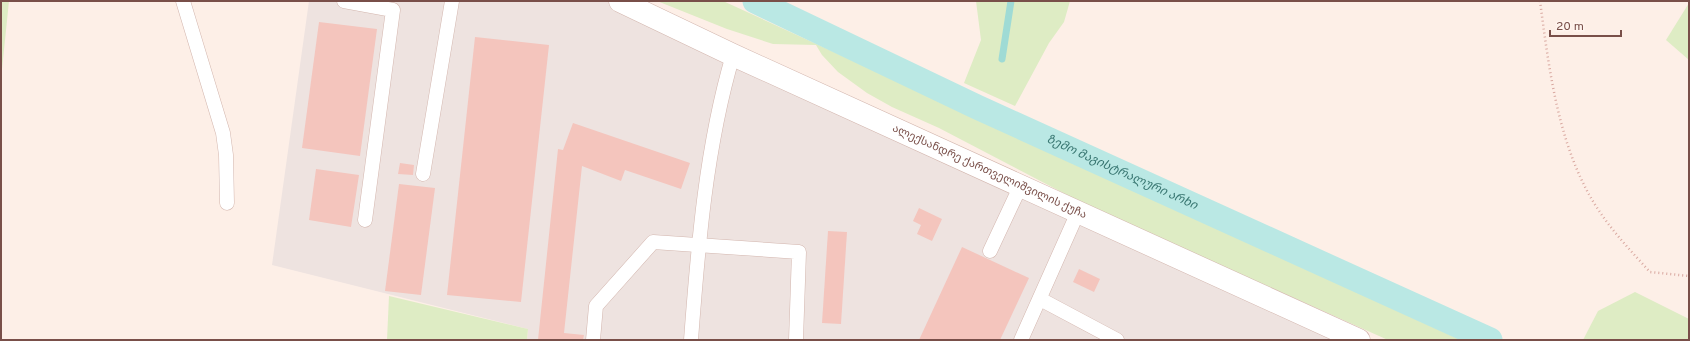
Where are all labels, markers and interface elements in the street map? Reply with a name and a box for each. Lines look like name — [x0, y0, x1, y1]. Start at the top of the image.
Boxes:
scale bar — [1550, 12, 1621, 38]
text: 20 m — [1556, 19, 1584, 35]
street label: ალექსანდრე ქართველიშვილის ქუჩა — [890, 121, 1089, 222]
water label: ზემო მაგისტრალური არხი — [1044, 132, 1201, 214]

